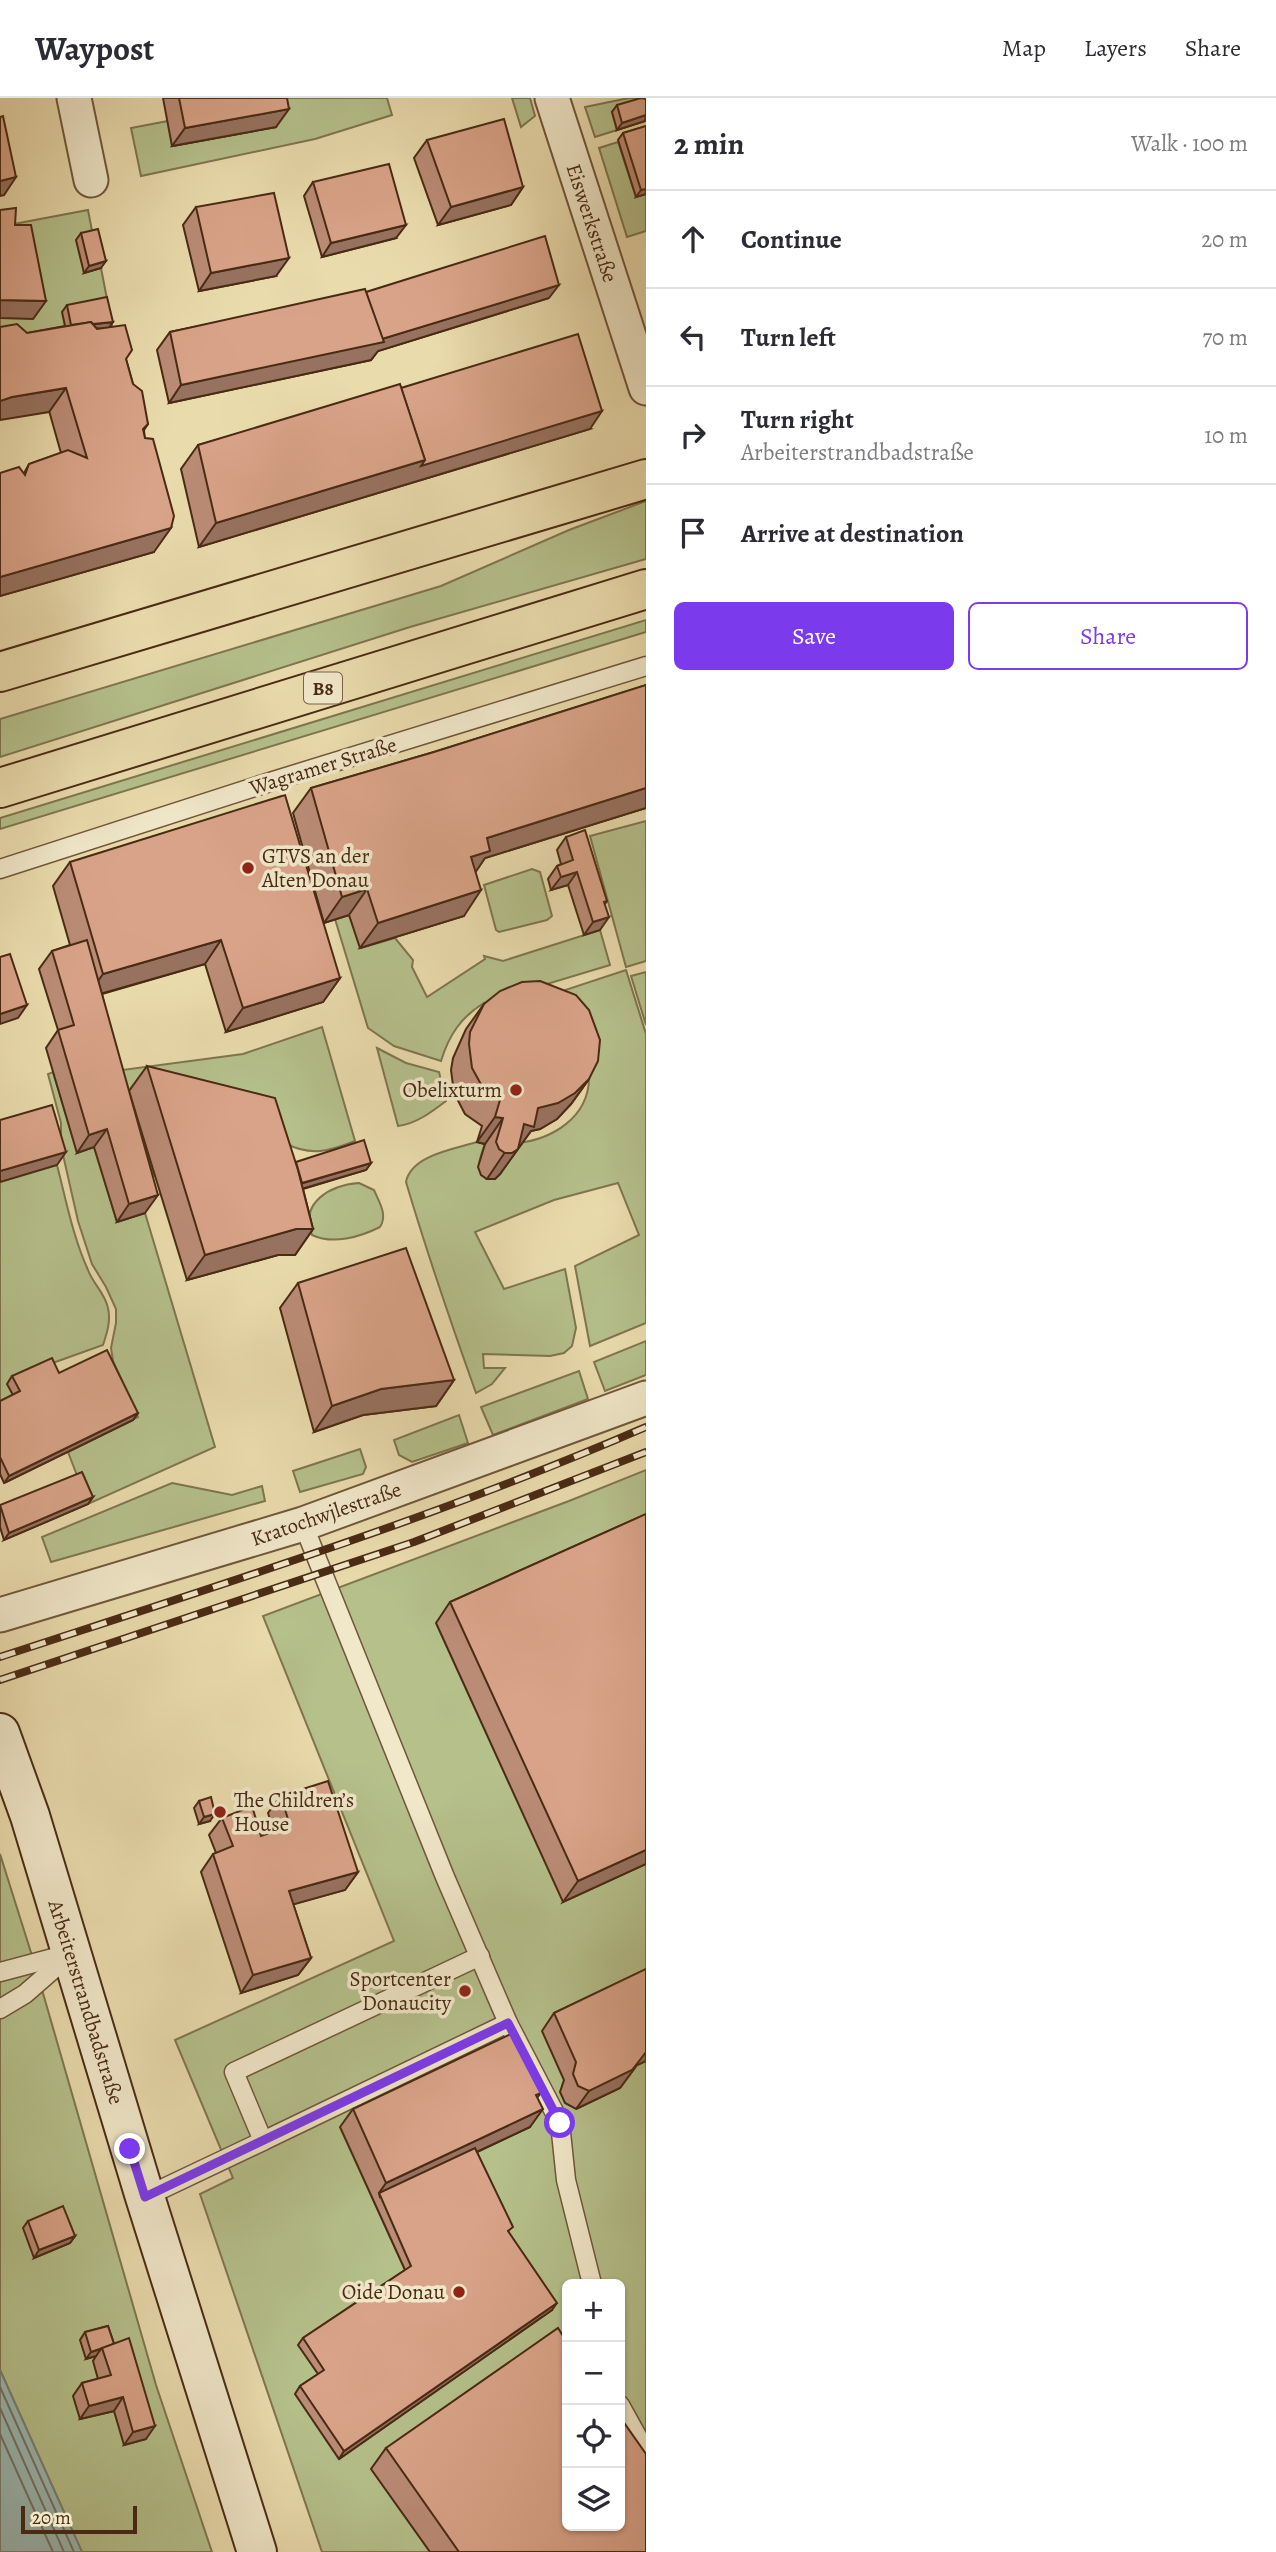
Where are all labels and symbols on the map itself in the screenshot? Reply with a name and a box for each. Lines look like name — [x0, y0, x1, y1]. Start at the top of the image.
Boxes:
street label: Eiswerkstraße — [560, 160, 624, 286]
road number: B8 — [304, 673, 342, 704]
street label: Wagramer Straße — [245, 730, 400, 802]
place label: GTVS an der Alten Donau — [261, 842, 369, 894]
marker: GTVS an der Alten Donau — [240, 860, 256, 876]
place label: Obelixturm — [403, 1076, 502, 1104]
marker: Obelixturm — [508, 1082, 524, 1098]
street label: Kratochwjlestraße — [247, 1475, 405, 1553]
place label: The Children’s House — [234, 1786, 354, 1838]
marker: The Children’s House — [212, 1804, 228, 1820]
street label: Arbeiterstrandbadstraße — [41, 1895, 130, 2108]
place label: Sportcenter Donaucity — [349, 1965, 452, 2017]
marker: Sportcenter Donaucity — [457, 1983, 473, 1999]
route start — [544, 2107, 575, 2138]
route end — [114, 2133, 145, 2164]
place label: Oide Donau — [342, 2278, 446, 2306]
marker: Oide Donau — [451, 2284, 467, 2300]
scale bar — [21, 2503, 136, 2535]

